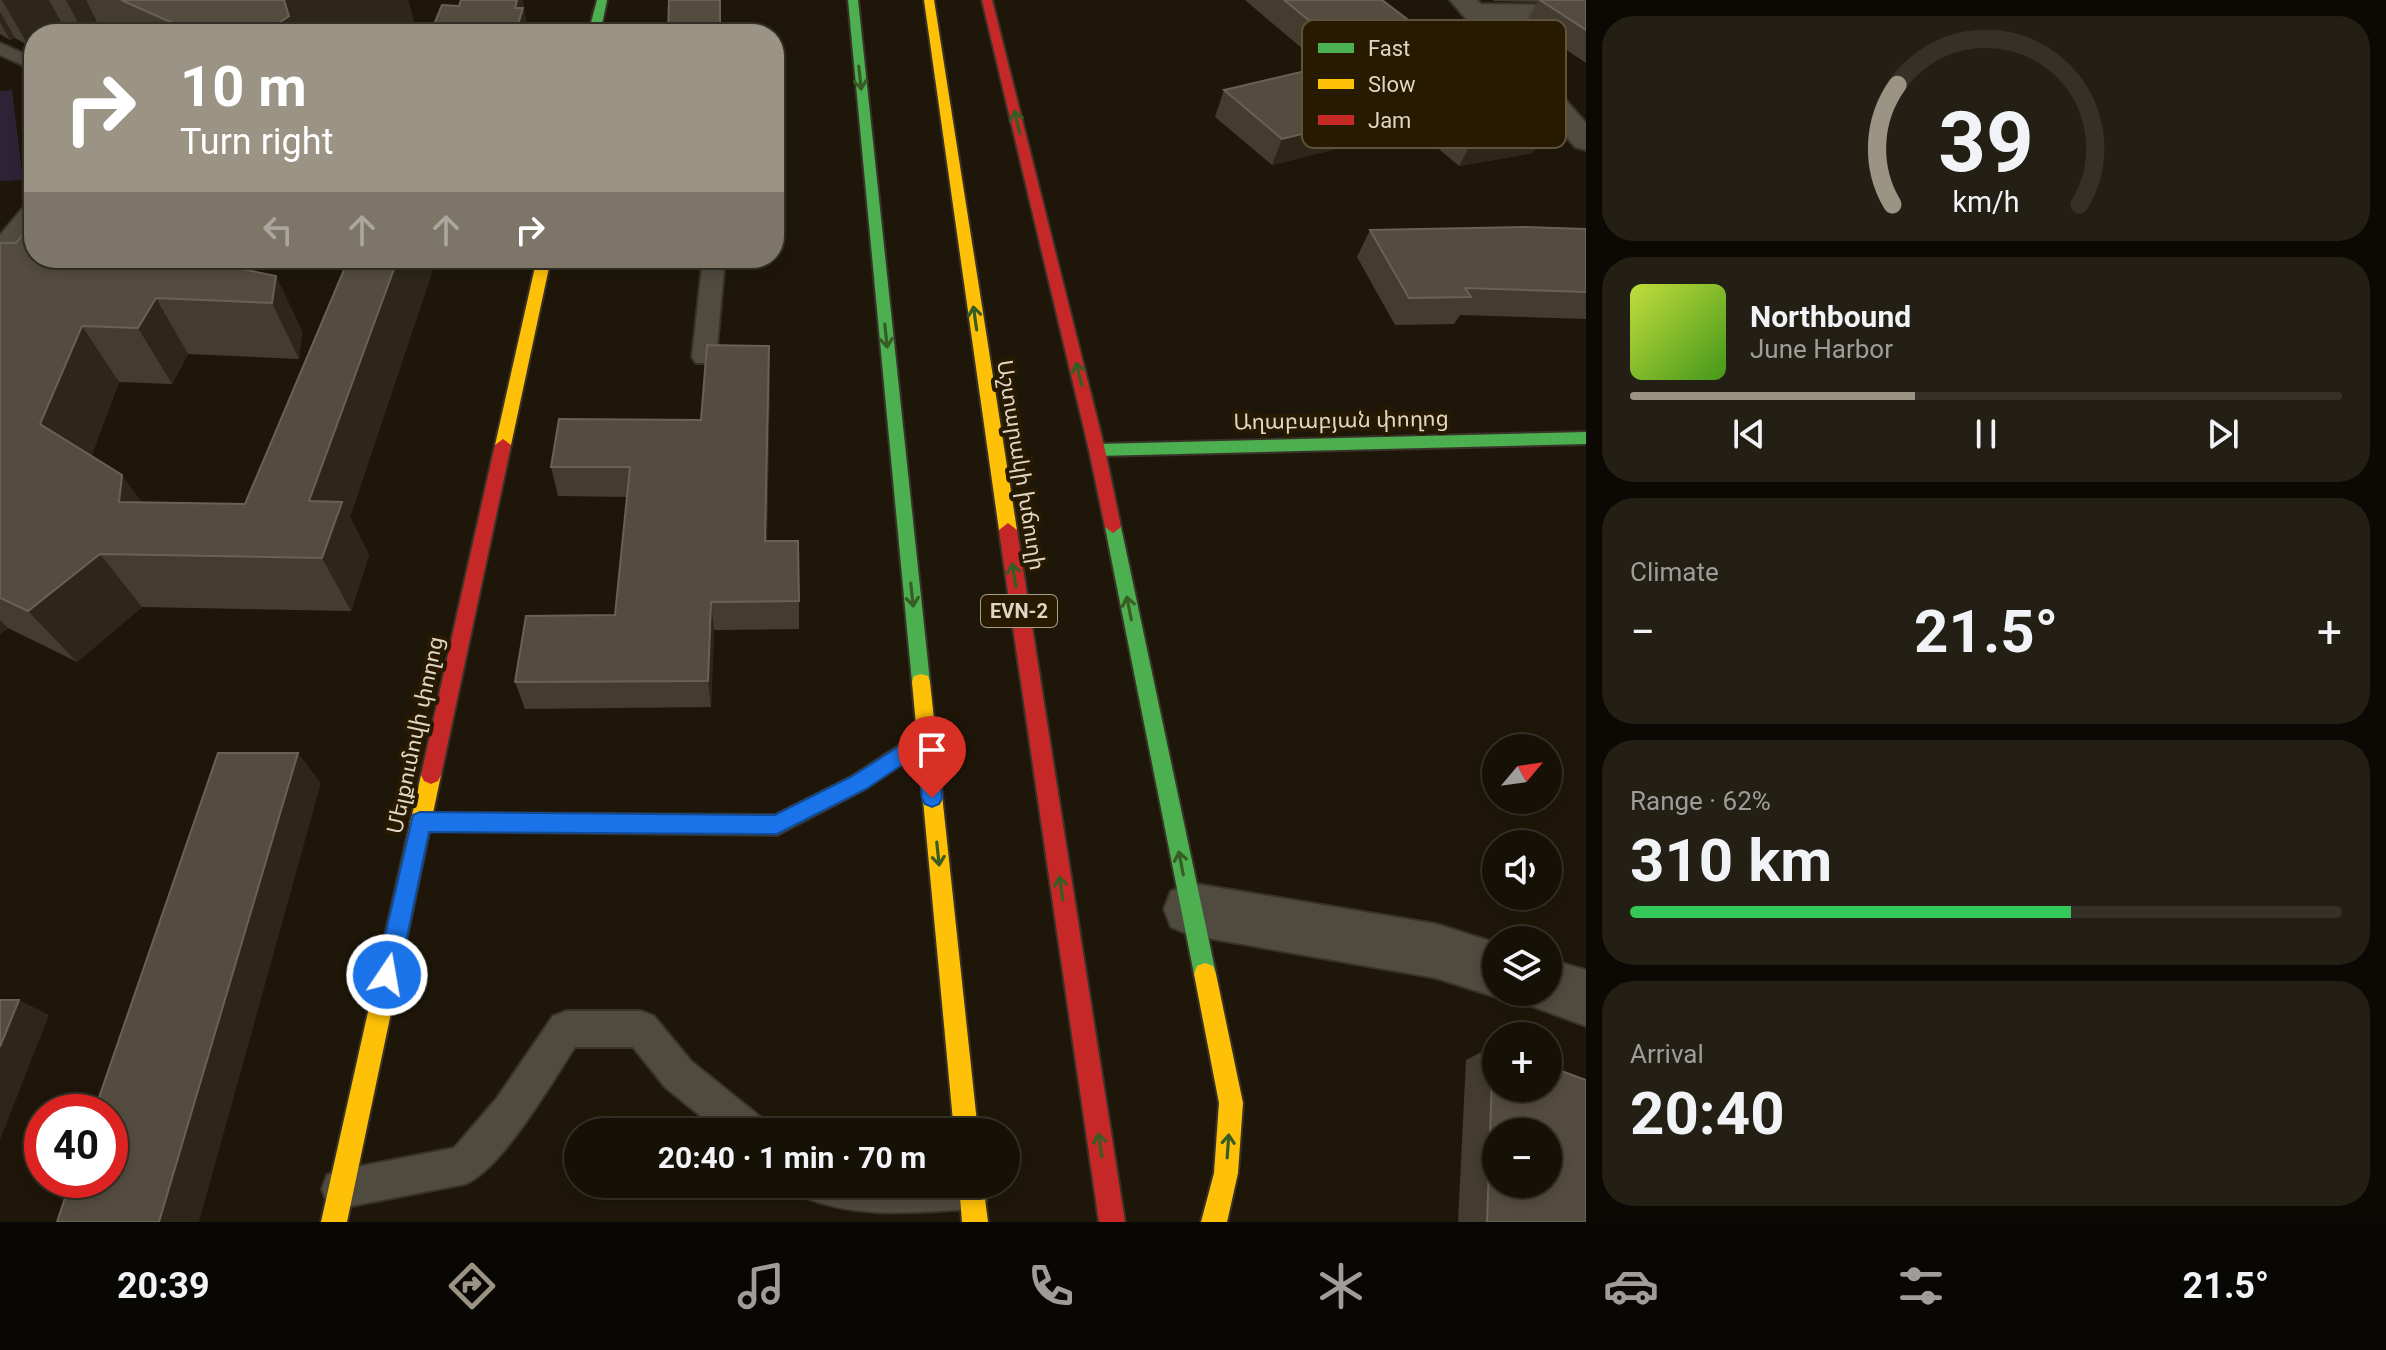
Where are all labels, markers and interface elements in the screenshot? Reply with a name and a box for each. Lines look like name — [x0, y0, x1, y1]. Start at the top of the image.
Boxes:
legend — [1302, 20, 1566, 148]
text: Fast — [1368, 36, 1410, 61]
text: 10 m — [180, 54, 307, 120]
icon: right — [48, 56, 152, 160]
one-way arrow — [853, 64, 868, 91]
text: Slow — [1368, 72, 1416, 97]
text: 39 — [1938, 93, 2034, 190]
text: Jam — [1368, 108, 1411, 133]
one-way arrow — [1008, 109, 1023, 135]
text: Turn right — [180, 121, 333, 163]
text: km/h — [1952, 185, 2020, 219]
icon: left — [256, 208, 300, 252]
icon: ahead — [340, 208, 384, 252]
icon: ahead — [424, 208, 468, 252]
icon: right — [508, 208, 552, 252]
text: Northbound — [1750, 299, 1911, 334]
one-way arrow — [967, 306, 982, 331]
one-way arrow — [879, 322, 894, 349]
text: June Harbor — [1750, 334, 1893, 364]
street label: Աշտարակի խճուղի — [992, 358, 1050, 572]
one-way arrow — [1071, 362, 1086, 388]
street label: Աղաբաբյան փողոց — [1233, 406, 1449, 434]
icon: previous — [1727, 412, 1771, 456]
icon: pause — [1964, 412, 2008, 456]
icon: next — [2201, 412, 2245, 456]
text: Climate — [1630, 557, 1719, 587]
one-way arrow — [1006, 563, 1021, 589]
one-way arrow — [904, 581, 919, 608]
road number: EVN-2 — [981, 595, 1057, 627]
one-way arrow — [1121, 596, 1136, 621]
text: 21.5° — [1914, 596, 2058, 667]
text: − — [1630, 606, 1655, 658]
text: + — [2317, 606, 2342, 658]
street label: Մելքումովի փողոց — [382, 634, 448, 836]
pin — [898, 716, 966, 798]
icon: arrive — [910, 728, 954, 772]
north arrow — [1482, 734, 1562, 814]
map controls — [1482, 734, 1562, 1198]
text: Range · 62% — [1630, 786, 1771, 816]
text: 310 km — [1630, 825, 1832, 896]
button: sound — [1482, 830, 1562, 910]
one-way arrow — [930, 840, 945, 867]
one-way arrow — [1173, 851, 1188, 876]
one-way arrow — [1053, 876, 1068, 901]
button: layers — [1482, 926, 1562, 1006]
position arrow — [345, 933, 429, 1017]
button: + — [1482, 1022, 1562, 1102]
text: Arrival — [1630, 1039, 1704, 1069]
text: 20:40 — [1630, 1078, 1785, 1149]
speed limit sign: 40 — [24, 1094, 128, 1198]
button: − — [1482, 1118, 1562, 1198]
one-way arrow — [1092, 1133, 1107, 1158]
one-way arrow — [1221, 1133, 1236, 1160]
text: 20:40 · 1 min · 70 m — [658, 1140, 926, 1175]
icon: directions — [444, 1258, 500, 1314]
icon: music — [733, 1258, 789, 1314]
icon: phone — [1023, 1258, 1079, 1314]
icon: climate — [1313, 1258, 1369, 1314]
icon: car — [1603, 1258, 1659, 1314]
icon: filters — [1893, 1258, 1949, 1314]
text: 20:39 — [117, 1265, 210, 1307]
text: 21.5° — [2183, 1265, 2269, 1307]

